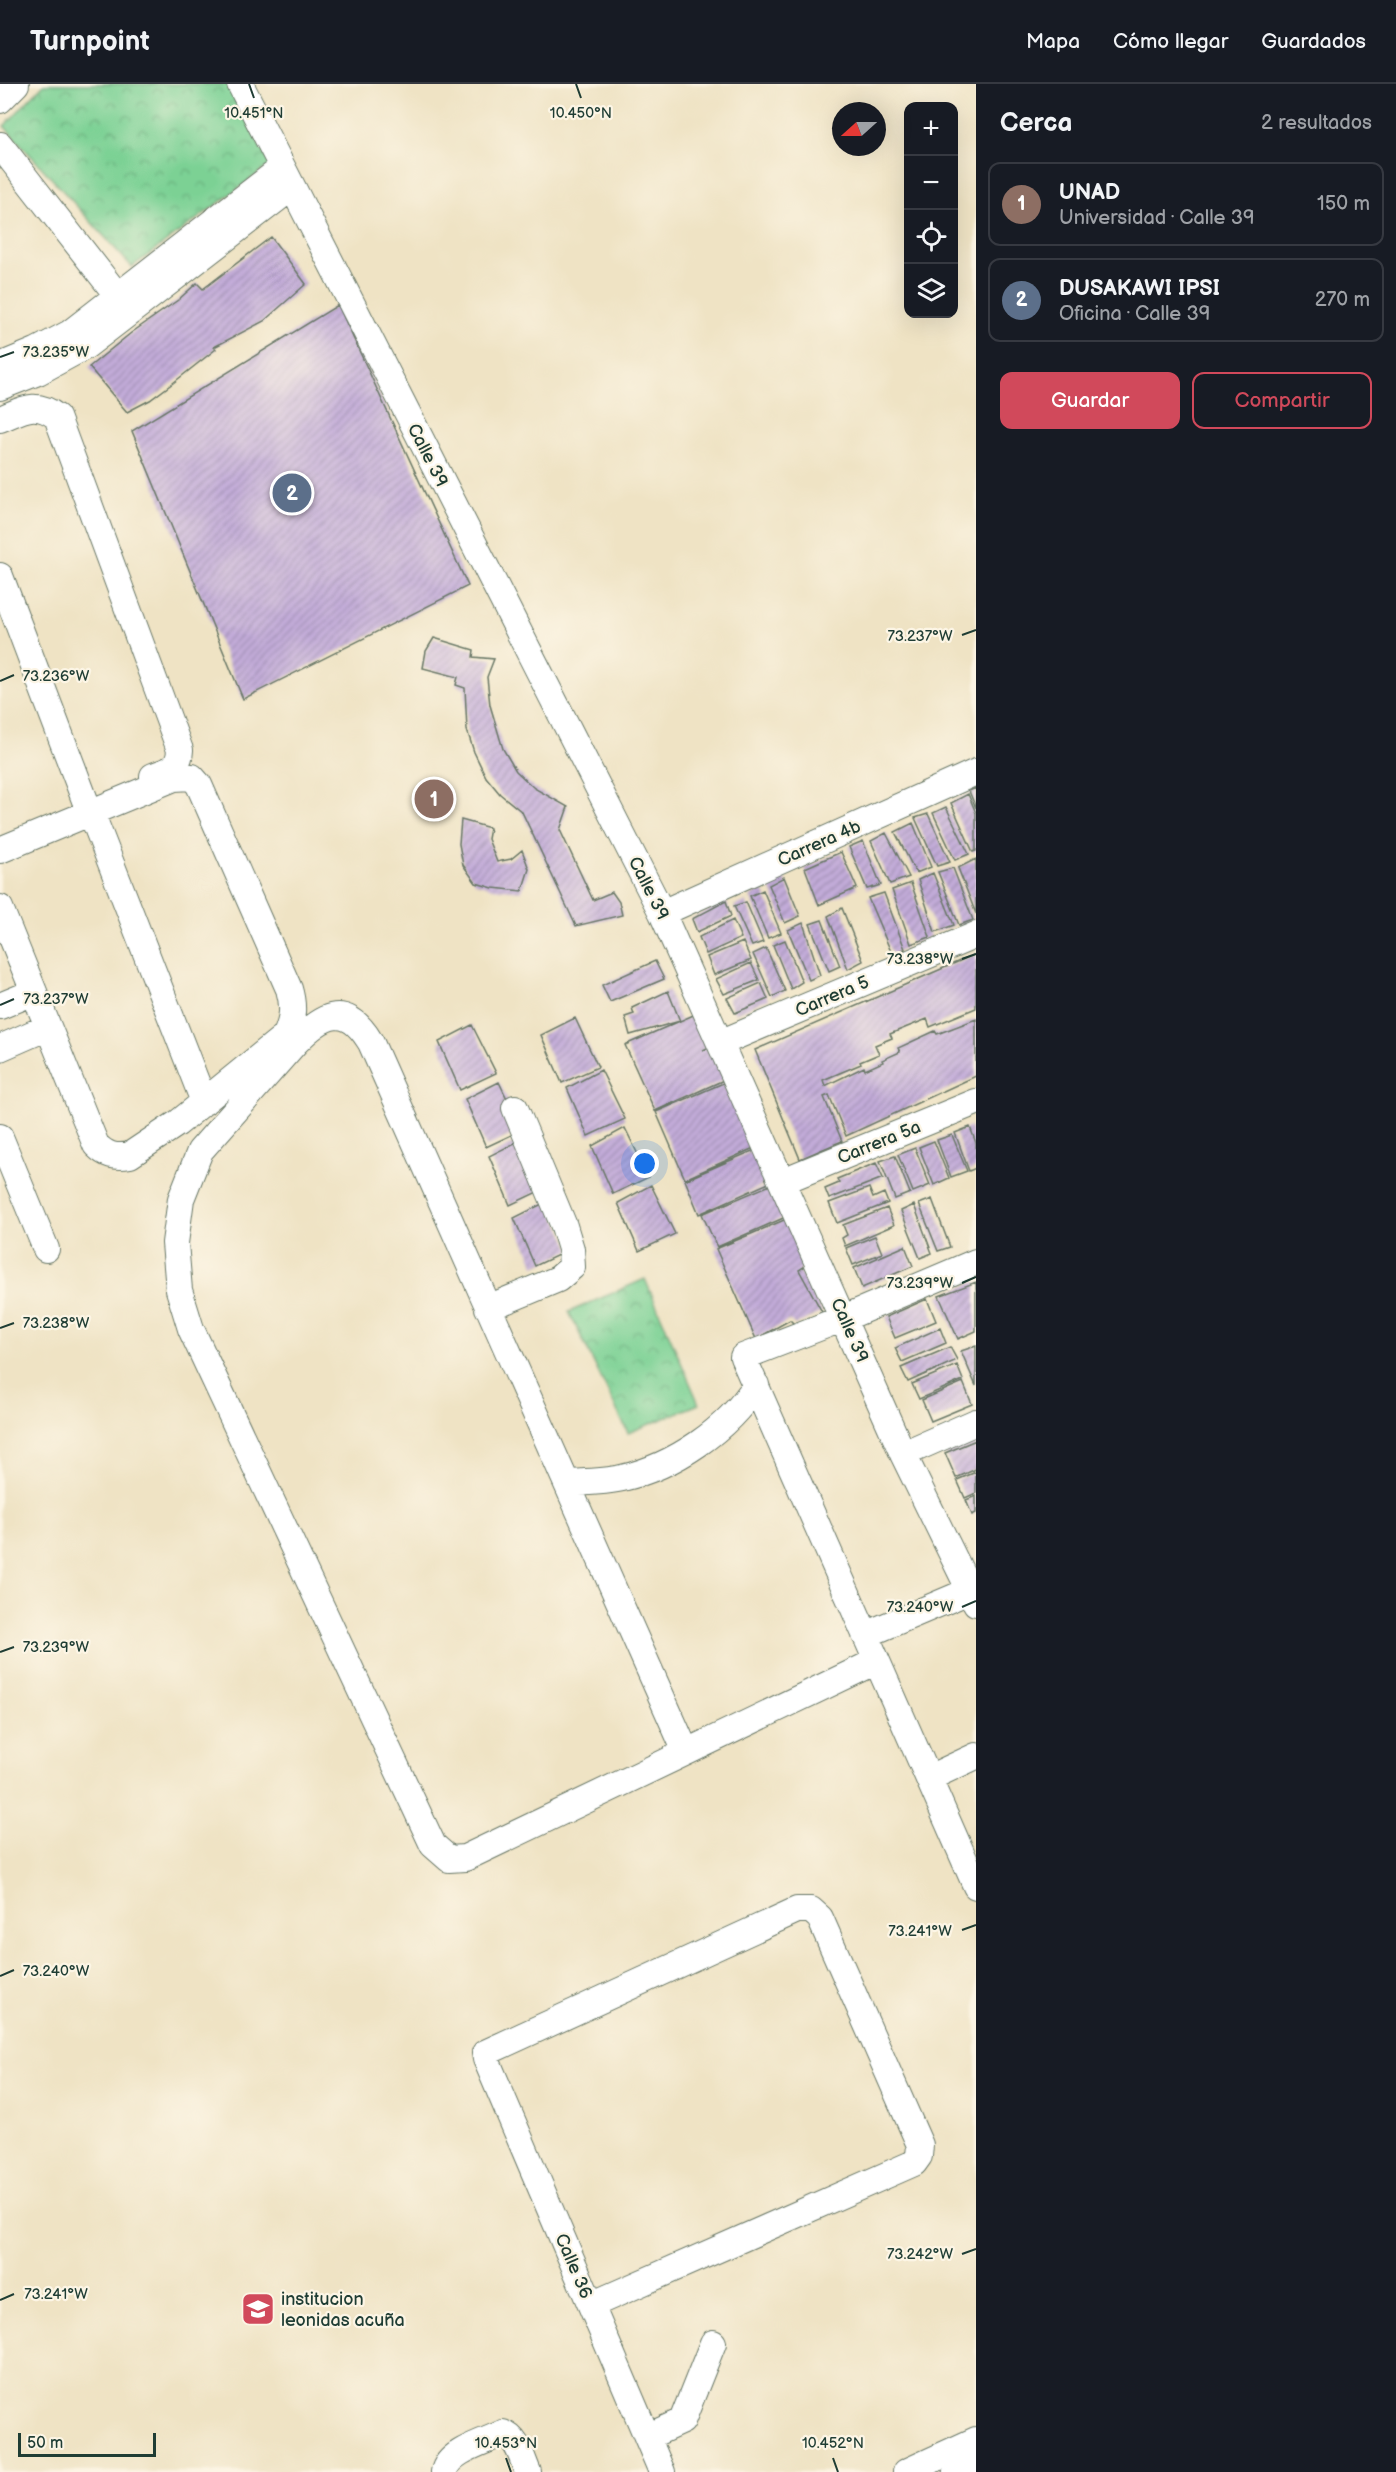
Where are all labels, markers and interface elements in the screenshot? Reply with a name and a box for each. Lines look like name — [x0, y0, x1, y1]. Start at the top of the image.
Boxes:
text: Turnpoint — [30, 25, 150, 58]
text: Mapa — [1026, 29, 1080, 54]
text: Cómo llegar — [1113, 29, 1228, 54]
text: Guardados — [1261, 29, 1366, 54]
north arrow — [832, 102, 886, 156]
map controls — [904, 102, 958, 318]
button: + — [904, 102, 958, 156]
text: 10.451°N — [224, 104, 284, 123]
text: 10.450°N — [550, 104, 612, 123]
text: Cerca — [1000, 108, 1072, 139]
text: 2 resultados — [1261, 111, 1372, 135]
button: − — [904, 156, 958, 210]
text: UNAD — [1059, 179, 1120, 206]
text: 1 — [1017, 192, 1026, 216]
text: 150 m — [1317, 192, 1370, 216]
text: Universidad · Calle 39 — [1059, 206, 1255, 230]
button: locate — [904, 210, 958, 264]
button: layers — [904, 264, 958, 318]
text: DUSAKAWI IPSI — [1059, 275, 1220, 302]
text: 2 — [1016, 288, 1027, 312]
text: 270 m — [1315, 288, 1370, 312]
text: Oficina · Calle 39 — [1059, 302, 1210, 326]
text: 73.235°W — [23, 343, 89, 362]
button: Guardar — [1000, 372, 1180, 429]
button: Compartir — [1192, 372, 1372, 429]
street label: Calle 39 — [403, 420, 452, 490]
pin: 2 — [272, 470, 312, 516]
text: 73.237°W — [887, 627, 953, 646]
text: 73.236°W — [23, 667, 90, 686]
pin: 1 — [414, 776, 454, 822]
street label: Carrera 4b — [774, 816, 864, 871]
street label: Calle 39 — [624, 853, 673, 923]
text: 73.238°W — [887, 950, 954, 969]
street label: Carrera 5 — [792, 972, 872, 1021]
text: 73.237°W — [23, 990, 89, 1009]
street label: Carrera 5a — [834, 1116, 924, 1169]
your location — [630, 1149, 659, 1178]
text: 73.239°W — [887, 1274, 954, 1293]
street label: Calle 39 — [826, 1295, 873, 1365]
text: 73.238°W — [23, 1314, 90, 1333]
text: 73.240°W — [887, 1598, 954, 1617]
text: 73.239°W — [23, 1638, 90, 1657]
text: 73.241°W — [888, 1922, 952, 1941]
text: 73.240°W — [23, 1962, 90, 1981]
street label: Calle 36 — [550, 2231, 597, 2302]
text: 73.242°W — [887, 2245, 953, 2264]
text: 73.241°W — [24, 2285, 88, 2304]
place label: institucion leonidas acuña — [281, 2289, 405, 2331]
school or university icon: institucion leonidas acuña — [240, 2291, 276, 2327]
scale bar — [18, 2430, 156, 2458]
text: 50 m — [27, 2434, 63, 2453]
text: 10.453°N — [475, 2434, 537, 2453]
text: 10.452°N — [802, 2434, 864, 2453]

